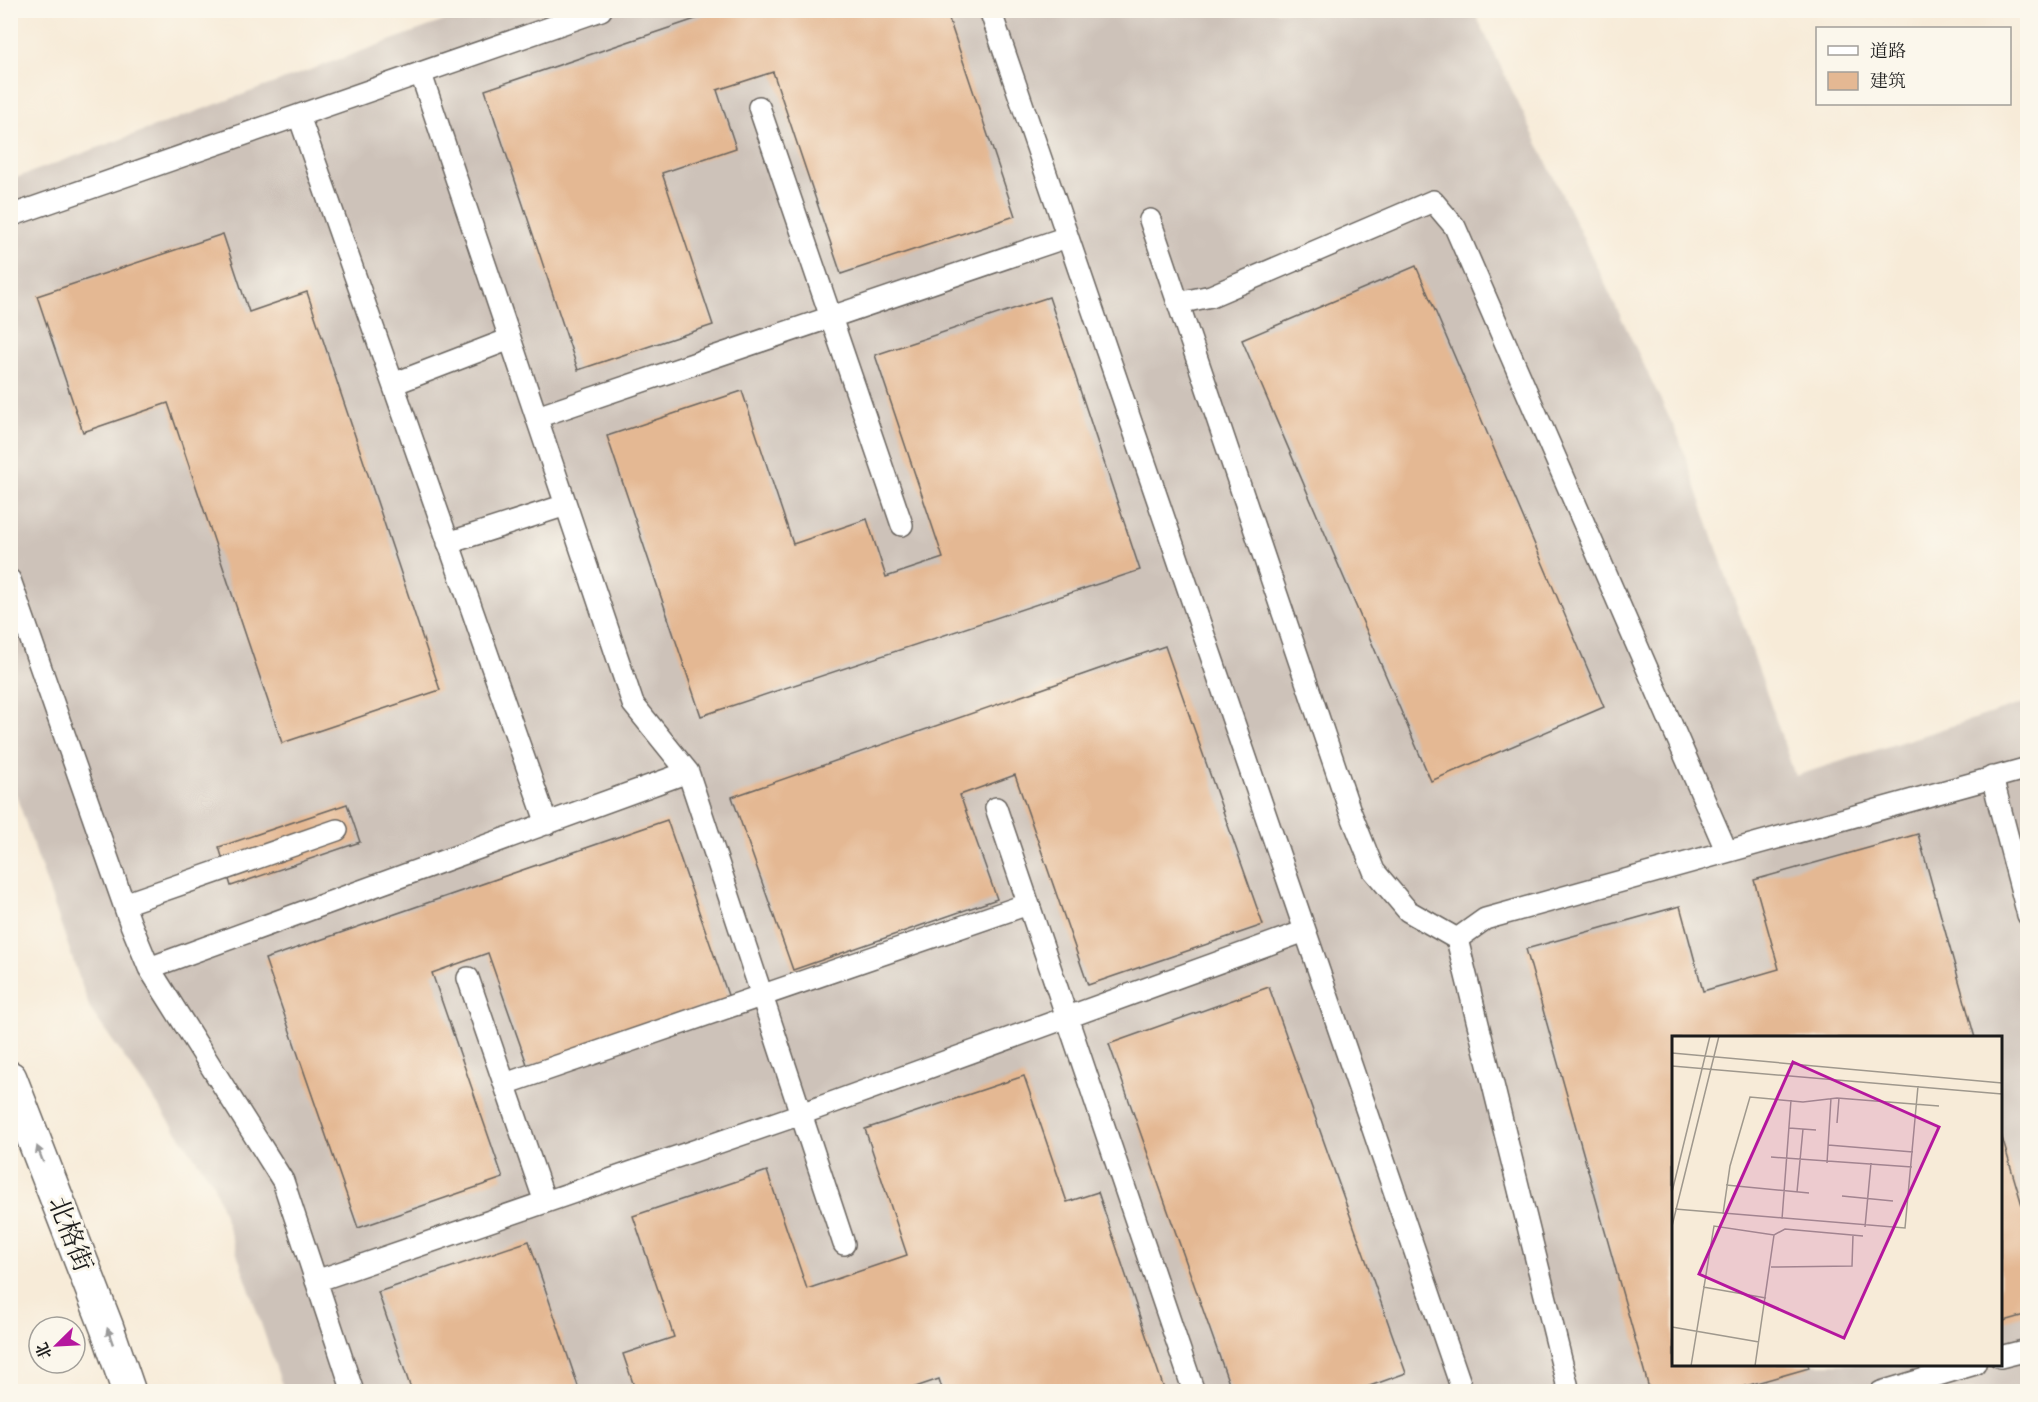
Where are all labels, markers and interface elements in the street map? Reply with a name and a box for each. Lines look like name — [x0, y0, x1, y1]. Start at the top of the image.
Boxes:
legend — [1816, 27, 2011, 105]
text: 道路 — [1870, 41, 1906, 63]
text: 建筑 — [1870, 71, 1906, 93]
inset map — [1672, 1036, 2002, 1366]
one-way arrow — [35, 1145, 45, 1163]
street label: 北格街 — [40, 1192, 99, 1277]
north arrow — [27, 1315, 87, 1375]
one-way arrow — [105, 1327, 115, 1345]
text: 北 — [32, 1339, 57, 1362]

